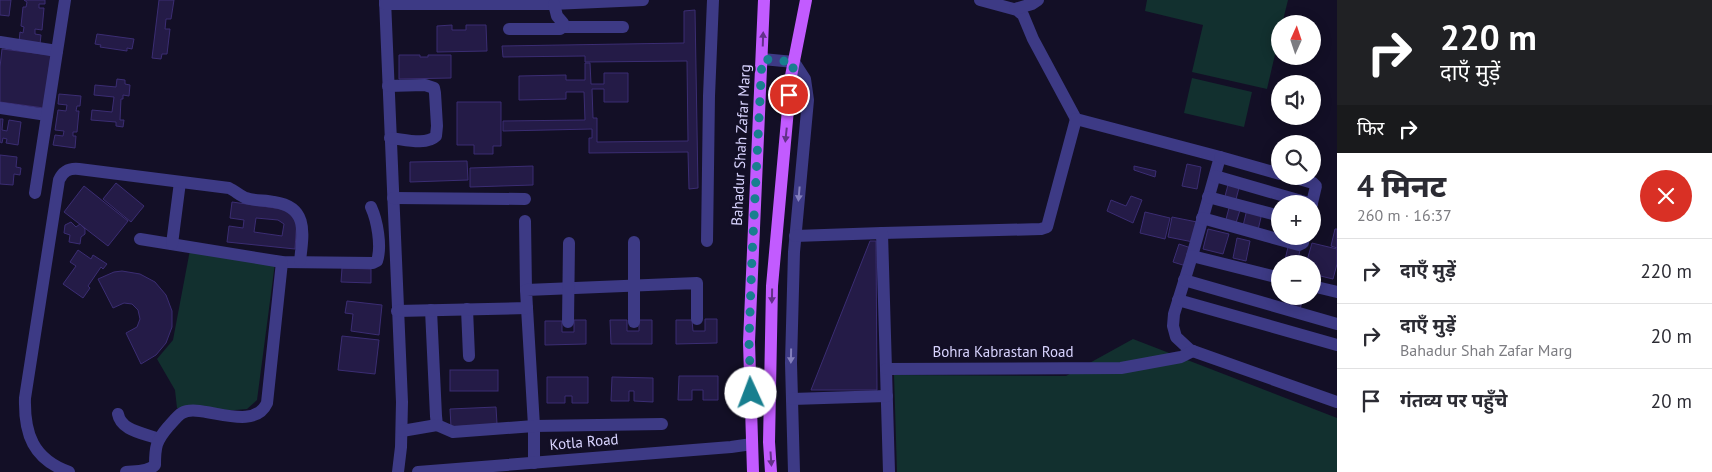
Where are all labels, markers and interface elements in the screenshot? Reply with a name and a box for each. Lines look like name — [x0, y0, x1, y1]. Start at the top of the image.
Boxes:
text: 220 m — [1440, 14, 1537, 60]
north arrow — [1271, 15, 1321, 65]
map controls — [1271, 15, 1321, 305]
icon: right — [1357, 20, 1422, 85]
one-way arrow — [759, 30, 767, 46]
text: दाएँ मुड़ें — [1440, 58, 1500, 86]
street label: Bahadur Shah Zafar Marg — [727, 64, 754, 226]
pin — [768, 74, 810, 116]
button: sound — [1271, 75, 1321, 125]
icon: arrive — [775, 81, 803, 109]
icon: right — [1394, 115, 1422, 143]
text: फिर — [1357, 116, 1384, 140]
one-way arrow — [781, 127, 789, 143]
button: search — [1271, 135, 1321, 185]
text: 4 मिनट — [1357, 166, 1446, 205]
button: close — [1640, 170, 1692, 222]
one-way arrow — [795, 186, 803, 202]
button: + — [1271, 195, 1321, 245]
text: 260 m · 16:37 — [1357, 205, 1452, 225]
button: − — [1271, 255, 1321, 305]
icon: right — [1357, 257, 1385, 285]
text: दाएँ मुड़ें — [1400, 258, 1456, 282]
text: 220 m — [1640, 259, 1692, 283]
one-way arrow — [768, 289, 776, 305]
text: दाएँ मुड़ें — [1400, 313, 1456, 337]
icon: right — [1357, 322, 1385, 350]
text: 20 m — [1651, 324, 1692, 348]
text: Bahadur Shah Zafar Marg — [1400, 340, 1572, 360]
street label: Bohra Kabrastan Road — [932, 342, 1074, 361]
one-way arrow — [787, 349, 795, 365]
position arrow — [724, 366, 776, 418]
icon: arrive — [1357, 387, 1385, 415]
text: गंतव्य पर पहुँचे — [1400, 388, 1507, 412]
text: 20 m — [1651, 389, 1692, 413]
street label: Kotla Road — [549, 429, 619, 454]
one-way arrow — [767, 451, 775, 467]

